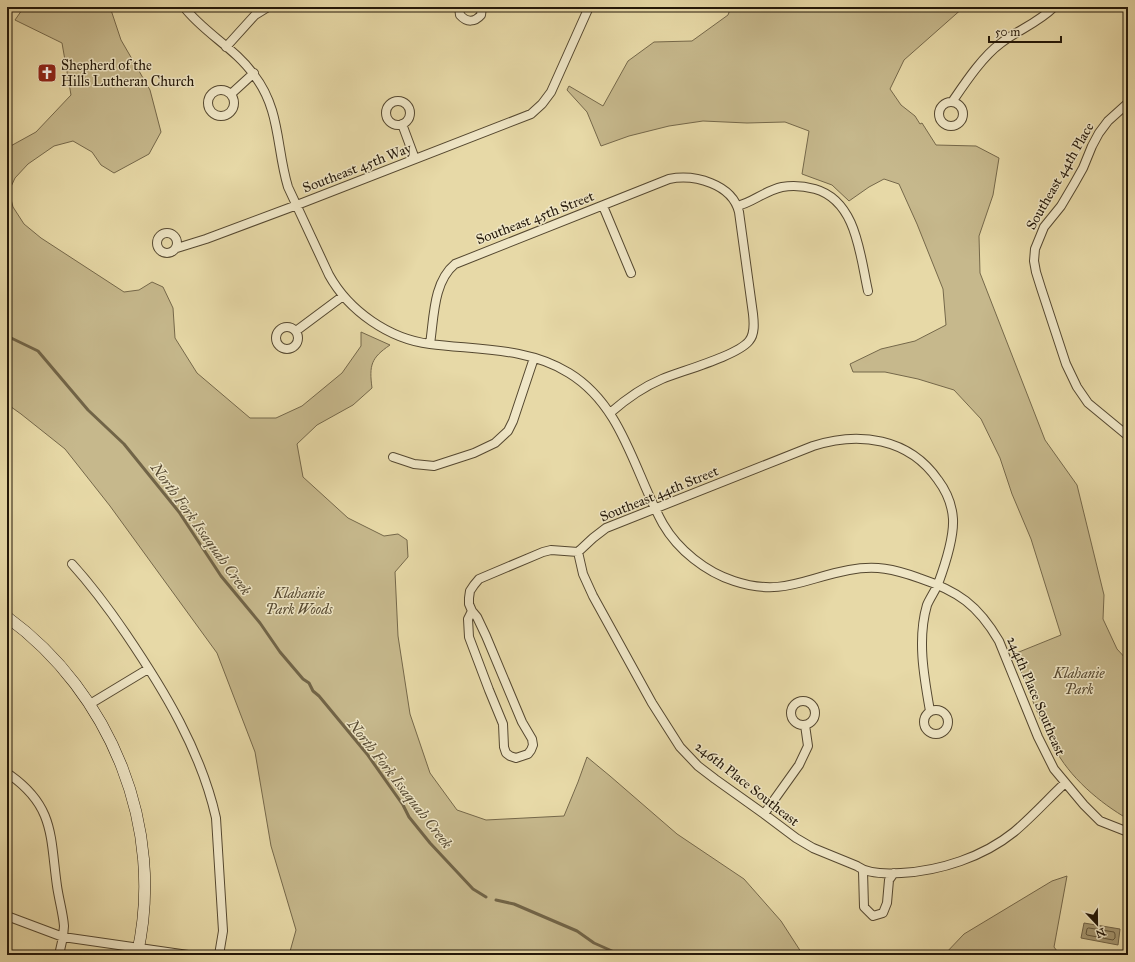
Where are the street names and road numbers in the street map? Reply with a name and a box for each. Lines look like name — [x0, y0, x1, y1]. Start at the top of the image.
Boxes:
street label: Southeast 44th Place — [1022, 119, 1098, 233]
street label: Southeast 45th Way — [300, 139, 414, 197]
street label: Southeast 45th Street — [474, 188, 596, 248]
street label: Southeast 44th Street — [597, 462, 721, 526]
street label: 244th Place Southeast — [1003, 634, 1069, 758]
street label: 246th Place Southeast — [692, 738, 802, 830]

